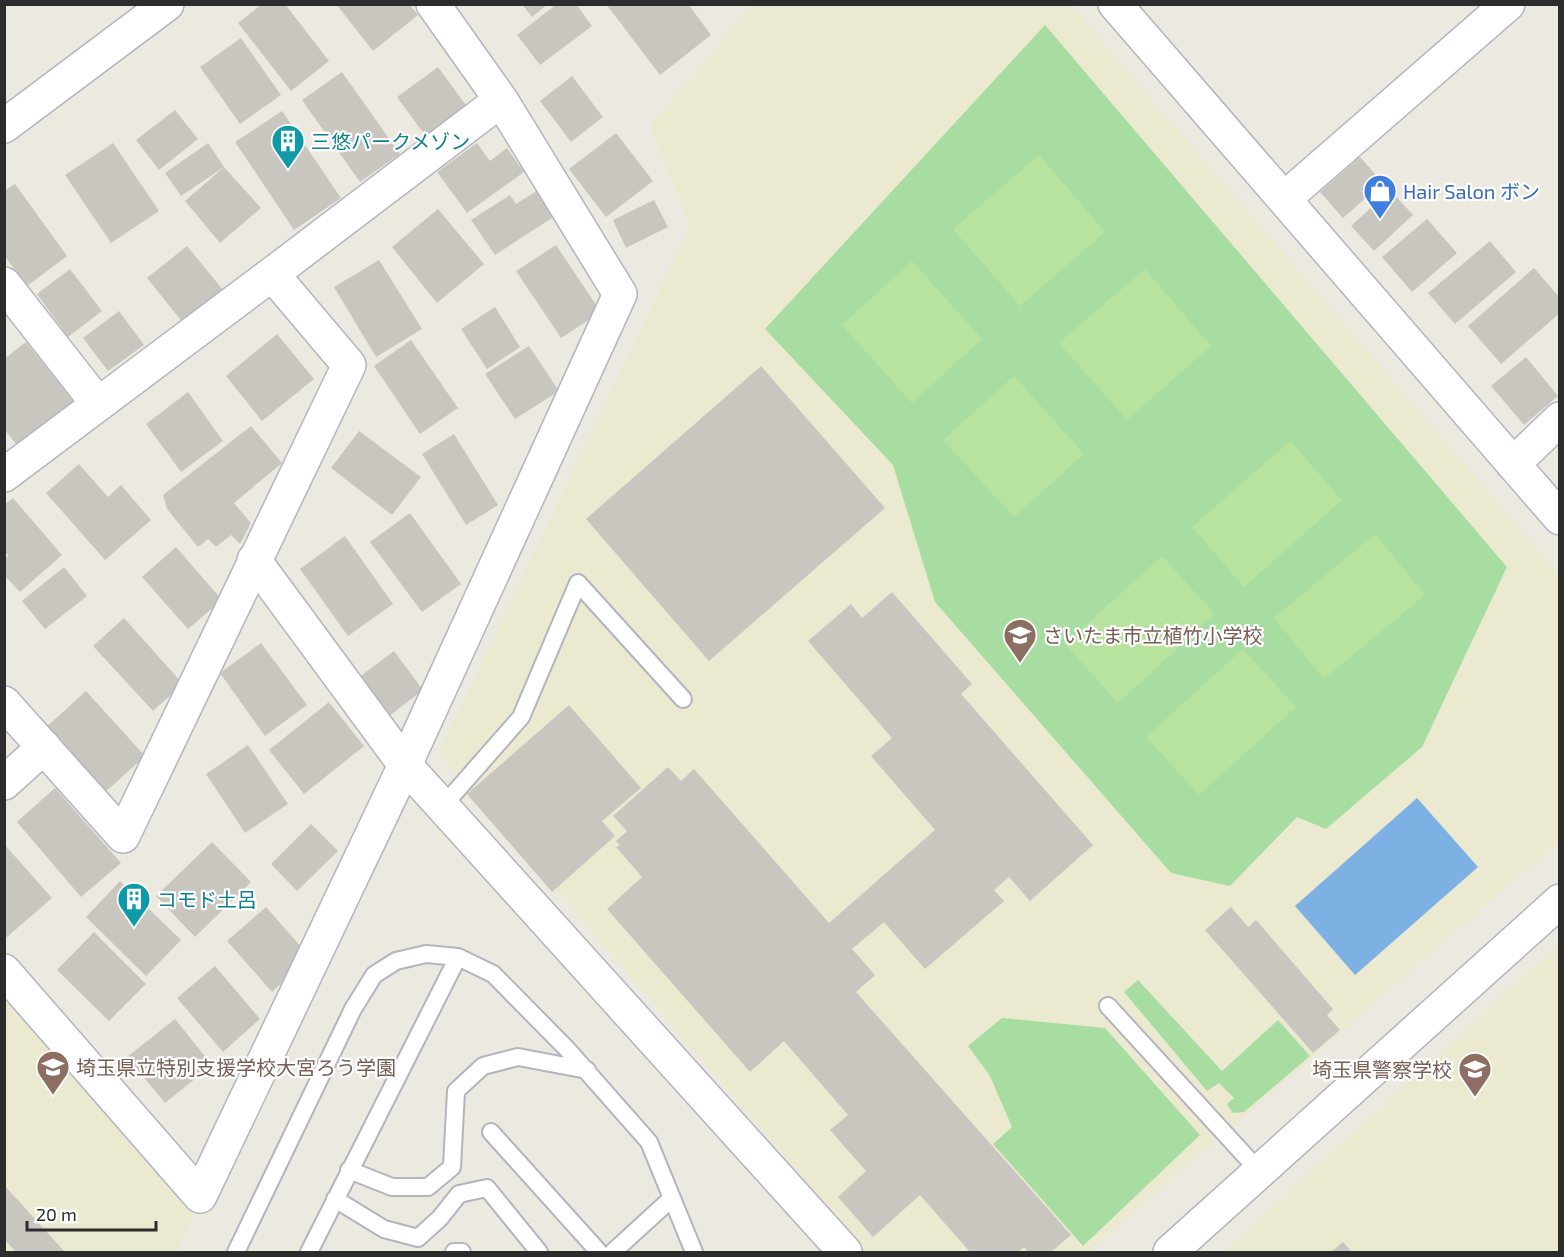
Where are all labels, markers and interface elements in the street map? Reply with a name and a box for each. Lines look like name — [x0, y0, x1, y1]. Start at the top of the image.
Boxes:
building icon: 三悠パークメゾン — [270, 123, 306, 170]
place label: 三悠パークメゾン — [311, 129, 470, 153]
shop icon: Hair Salon ボン — [1362, 173, 1398, 220]
place label: Hair Salon ボン — [1403, 179, 1540, 203]
school or university icon: さいたま市立植竹小学校 — [1002, 617, 1038, 664]
place label: さいたま市立植竹小学校 — [1043, 623, 1262, 647]
building icon: コモド土呂 — [116, 881, 152, 928]
place label: コモド土呂 — [157, 887, 257, 911]
school or university icon: 埼玉県立特別支援学校大宮ろう学園 — [35, 1049, 71, 1096]
school or university icon: 埼玉県警察学校 — [1457, 1051, 1493, 1098]
place label: 埼玉県立特別支援学校大宮ろう学園 — [76, 1055, 396, 1079]
place label: 埼玉県警察学校 — [1312, 1057, 1452, 1081]
scale bar — [27, 1194, 156, 1232]
text: 20 m — [36, 1203, 77, 1225]

